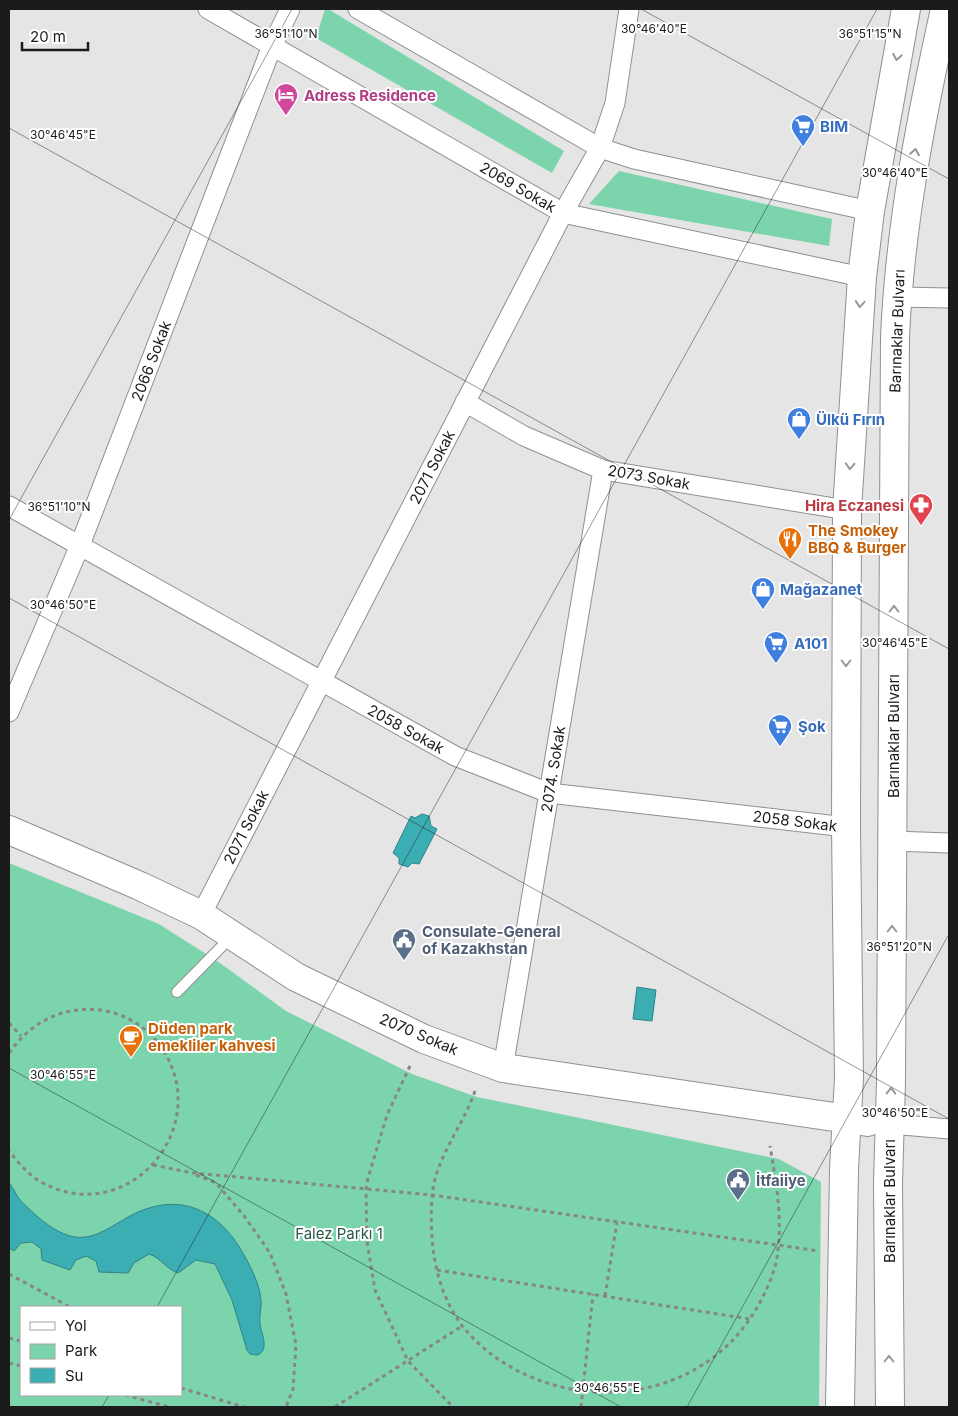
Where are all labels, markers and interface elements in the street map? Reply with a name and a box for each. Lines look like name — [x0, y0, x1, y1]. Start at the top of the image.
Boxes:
scale bar — [22, 20, 89, 52]
text: 30°46'40"E — [621, 21, 687, 36]
text: 36°51'10"N — [254, 26, 318, 41]
text: 36°51'15"N — [839, 26, 901, 41]
text: 20 m — [30, 27, 66, 46]
one-way arrow — [893, 52, 903, 61]
hotel icon: Adress Residence — [273, 82, 299, 116]
place label: Adress Residence — [304, 86, 436, 105]
supermarket icon: BIM — [790, 113, 816, 147]
place label: BIM — [820, 117, 848, 136]
text: 30°46'45"E — [30, 127, 96, 142]
one-way arrow — [910, 147, 920, 156]
street label: 2069 Sokak — [476, 158, 560, 217]
text: 30°46'40"E — [862, 165, 928, 180]
street label: Barınaklar Bulvarı — [885, 269, 909, 393]
one-way arrow — [854, 300, 865, 308]
street label: 2066 Sokak — [127, 317, 175, 404]
shop icon: Ülkü Fırın — [786, 406, 812, 440]
place label: Ülkü Fırın — [816, 410, 885, 429]
street label: 2071 Sokak — [405, 426, 459, 507]
street label: 2073 Sokak — [606, 460, 693, 494]
one-way arrow — [844, 462, 855, 470]
pharmacy icon: Hira Eczanesi — [908, 492, 934, 526]
place label: Hira Eczanesi — [805, 496, 904, 515]
text: 36°51'10"N — [27, 499, 91, 514]
place label: The Smokey BBQ & Burger — [808, 521, 906, 557]
restaurant icon: The Smokey BBQ & Burger — [777, 526, 803, 560]
shop icon: Mağazanet — [750, 576, 776, 610]
place label: Mağazanet — [780, 580, 862, 599]
text: 30°46'50"E — [30, 597, 96, 612]
one-way arrow — [889, 604, 899, 612]
supermarket icon: A101 — [763, 630, 789, 664]
place label: A101 — [794, 634, 828, 653]
text: 30°46'45"E — [862, 635, 928, 650]
one-way arrow — [841, 660, 851, 668]
street label: Barınaklar Bulvarı — [884, 674, 903, 798]
street label: 2058 Sokak — [364, 700, 448, 758]
supermarket icon: Şok — [767, 713, 793, 747]
place label: Şok — [798, 717, 826, 736]
street label: 2074. Sokak — [537, 724, 569, 814]
street label: 2071 Sokak — [219, 786, 273, 867]
street label: 2058 Sokak — [752, 806, 839, 836]
place label: Consulate-General of Kazakhstan — [422, 922, 561, 958]
one-way arrow — [887, 924, 897, 932]
public building icon: Consulate-General of Kazakhstan — [391, 927, 417, 961]
text: 36°51'20"N — [866, 939, 932, 954]
street label: 2070 Sokak — [377, 1009, 462, 1059]
place label: Düden park emekliler kahvesi — [148, 1019, 276, 1055]
cafe icon: Düden park emekliler kahvesi — [118, 1024, 144, 1058]
text: 30°46'55"E — [30, 1067, 96, 1082]
one-way arrow — [886, 1087, 896, 1094]
text: 30°46'50"E — [862, 1105, 928, 1120]
street label: Barınaklar Bulvarı — [880, 1139, 899, 1263]
public building icon: İtfaiiye — [725, 1167, 751, 1201]
place label: İtfaiiye — [756, 1171, 806, 1190]
park label: Falez Parkı 1 — [295, 1224, 383, 1243]
legend — [20, 1306, 182, 1396]
text: Yol — [65, 1316, 87, 1335]
text: Park — [65, 1341, 98, 1360]
one-way arrow — [884, 1354, 894, 1362]
text: Su — [65, 1366, 84, 1385]
text: 30°46'55"E — [574, 1380, 640, 1395]

